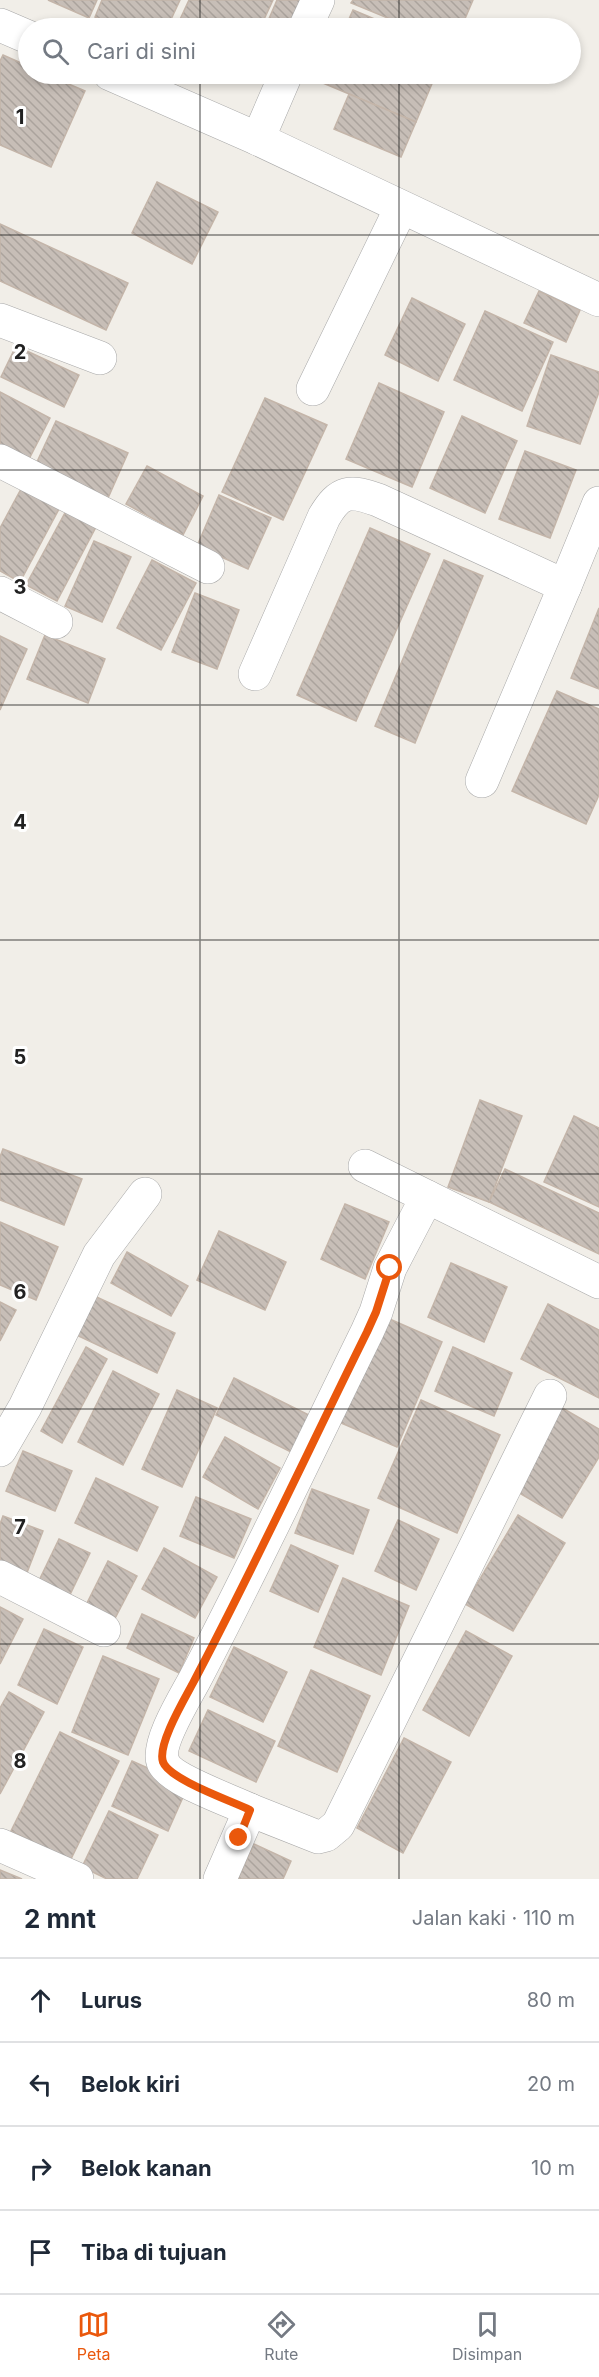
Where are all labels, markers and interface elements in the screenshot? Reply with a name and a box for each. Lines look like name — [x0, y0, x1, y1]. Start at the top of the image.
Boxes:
search box — [18, 18, 581, 84]
icon: search — [39, 35, 72, 68]
text: Cari di sini — [87, 38, 196, 64]
text: 1 — [16, 105, 24, 129]
text: 2 — [14, 340, 26, 364]
text: 3 — [14, 575, 26, 599]
text: 4 — [13, 810, 27, 834]
text: 5 — [14, 1045, 26, 1069]
route start — [376, 1254, 402, 1280]
text: 6 — [14, 1280, 27, 1304]
text: 7 — [14, 1515, 26, 1539]
text: 8 — [13, 1749, 27, 1773]
route end — [225, 1824, 251, 1850]
text: 2 mnt — [24, 1903, 96, 1934]
text: Jalan kaki · 110 m — [412, 1906, 575, 1930]
icon: ahead — [24, 1984, 57, 2017]
text: Lurus — [81, 1987, 142, 2013]
text: 80 m — [527, 1988, 575, 2012]
icon: left — [24, 2068, 57, 2101]
text: Belok kiri — [81, 2071, 180, 2097]
text: 20 m — [527, 2072, 575, 2096]
icon: right — [24, 2152, 57, 2185]
text: Belok kanan — [81, 2155, 212, 2181]
text: 10 m — [531, 2156, 575, 2180]
icon: arrive — [24, 2236, 57, 2269]
text: Tiba di tujuan — [81, 2239, 227, 2265]
tab: Peta — [77, 2308, 111, 2364]
tab: Rute — [264, 2308, 298, 2364]
tab: Disimpan — [452, 2308, 522, 2364]

